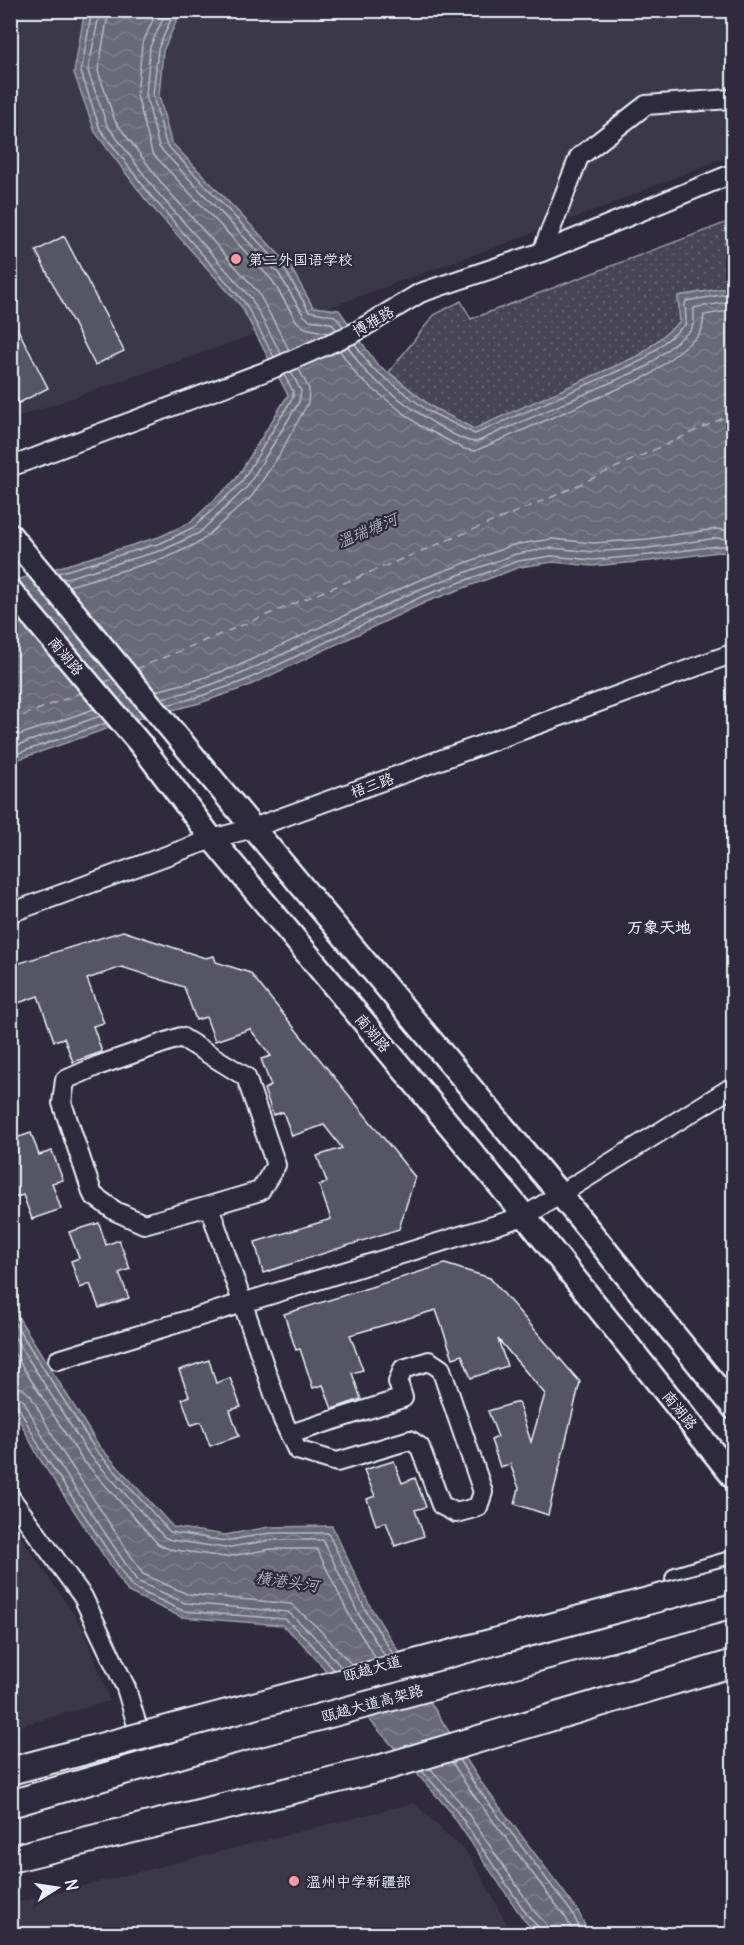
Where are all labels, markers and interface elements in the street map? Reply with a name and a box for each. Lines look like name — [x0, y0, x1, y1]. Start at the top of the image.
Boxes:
place label: 第二外国语学校 — [248, 250, 353, 269]
marker: 第二外国语学校 — [229, 252, 243, 266]
street label: 博雅路 — [349, 302, 397, 340]
water label: 温瑞塘河 — [334, 507, 403, 552]
street label: 南湖路 — [44, 633, 88, 679]
street label: 梧三路 — [348, 768, 396, 802]
district label: 万象天地 — [627, 917, 691, 937]
street label: 南湖路 — [351, 1010, 395, 1056]
street label: 南湖路 — [658, 1387, 702, 1433]
water label: 横港头河 — [254, 1567, 323, 1596]
street label: 瓯越大道 — [341, 1651, 403, 1685]
street label: 瓯越大道高架路 — [319, 1680, 425, 1726]
north arrow — [27, 1858, 87, 1918]
place label: 温州中学新疆部 — [306, 1872, 411, 1891]
marker: 温州中学新疆部 — [287, 1874, 301, 1888]
text: N — [61, 1877, 83, 1892]

